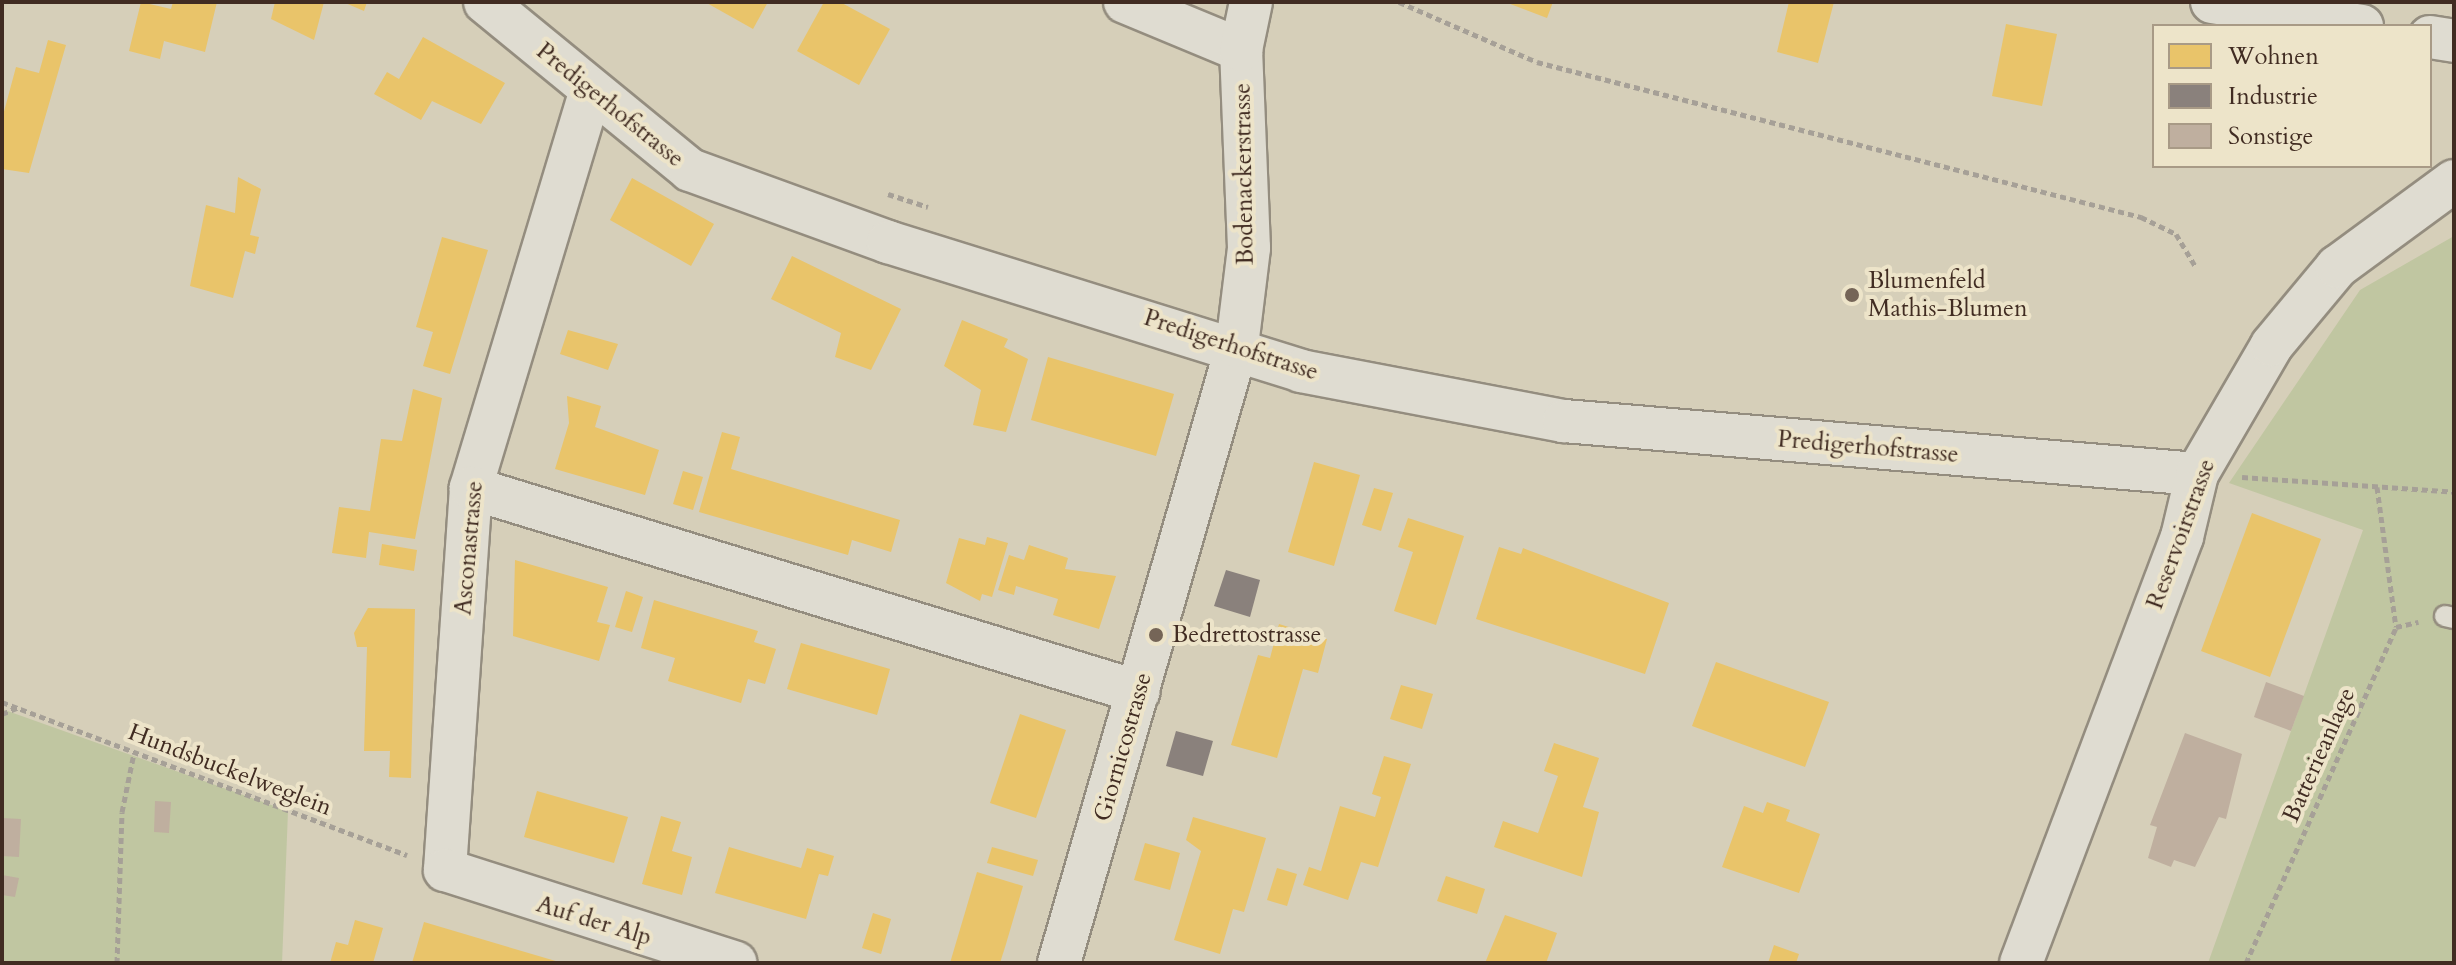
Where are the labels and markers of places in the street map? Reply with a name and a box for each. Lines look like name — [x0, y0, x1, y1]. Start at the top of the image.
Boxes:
place label: Blumenfeld Mathis-Blumen — [1868, 267, 2028, 323]
marker: Blumenfeld Mathis-Blumen — [1843, 286, 1861, 304]
place label: Bedrettostrasse — [1172, 621, 1321, 649]
marker: Bedrettostrasse — [1147, 626, 1165, 644]

